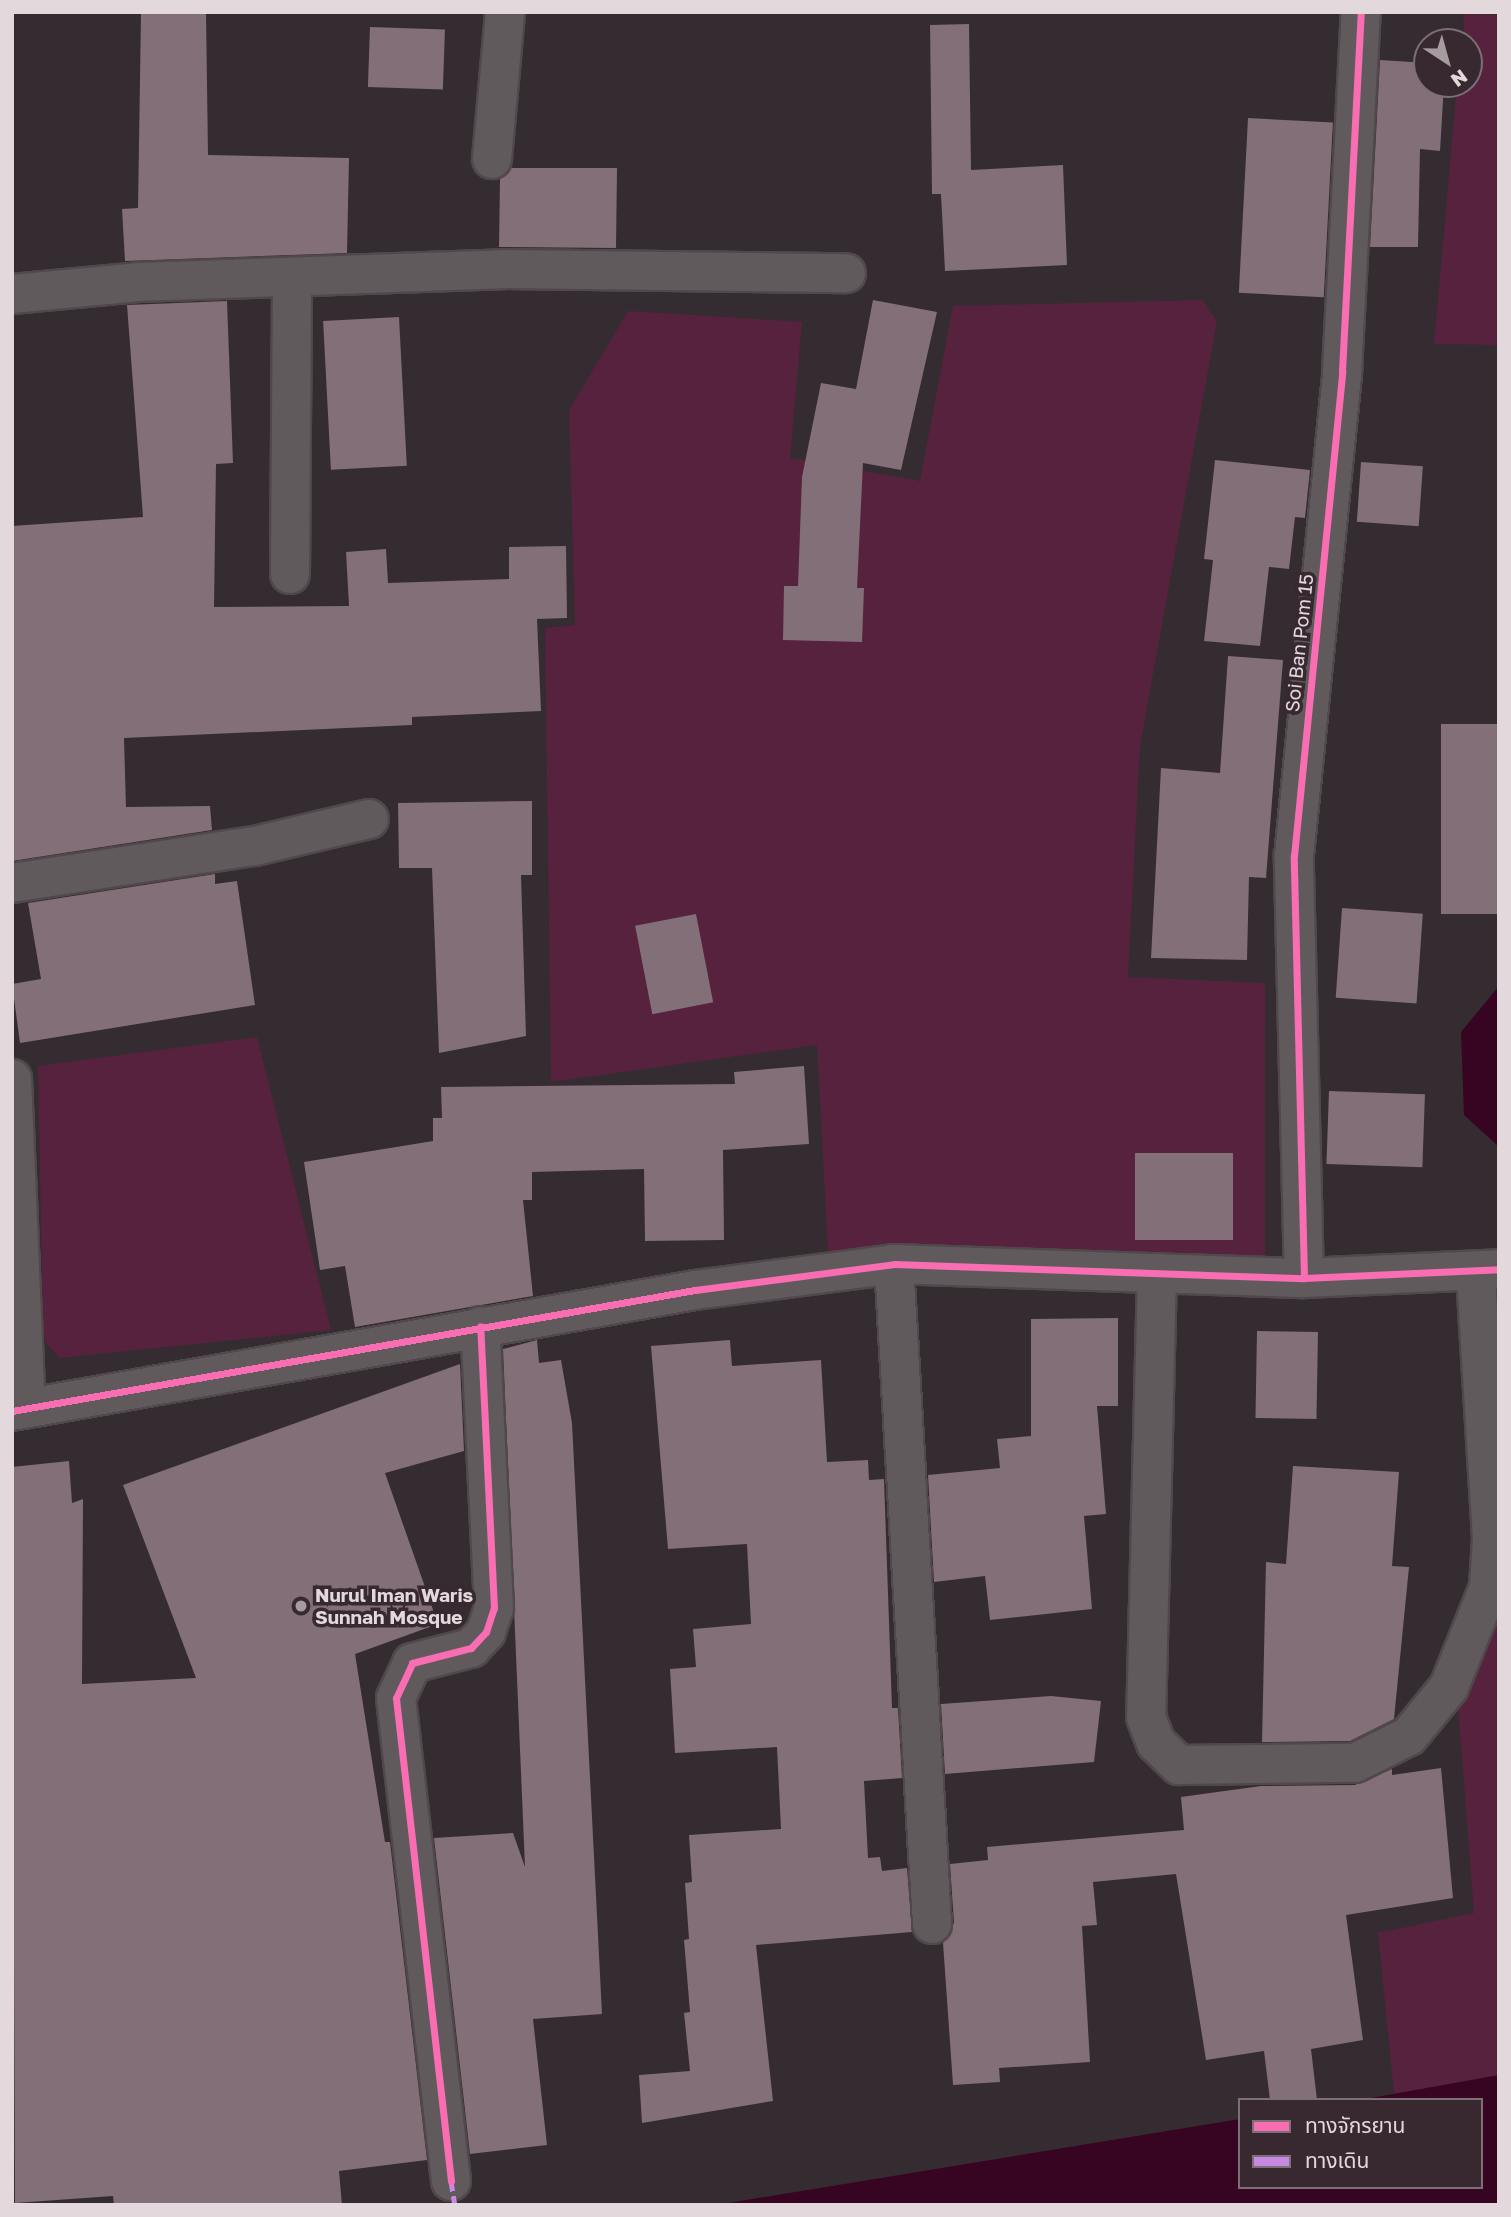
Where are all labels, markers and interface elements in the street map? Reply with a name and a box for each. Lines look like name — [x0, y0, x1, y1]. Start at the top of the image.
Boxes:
north arrow — [1413, 28, 1483, 98]
text: N — [1447, 65, 1472, 92]
street label: Soi Ban Pom 15 — [1280, 573, 1318, 713]
place label: Nurul Iman Waris Sunnah Mosque — [315, 1584, 473, 1628]
marker: Nurul Iman Waris Sunnah Mosque — [293, 1598, 309, 1614]
legend — [1238, 2098, 1483, 2189]
text: ทางจักรยาน — [1305, 2112, 1406, 2138]
text: ทางเดิน — [1305, 2147, 1369, 2173]

